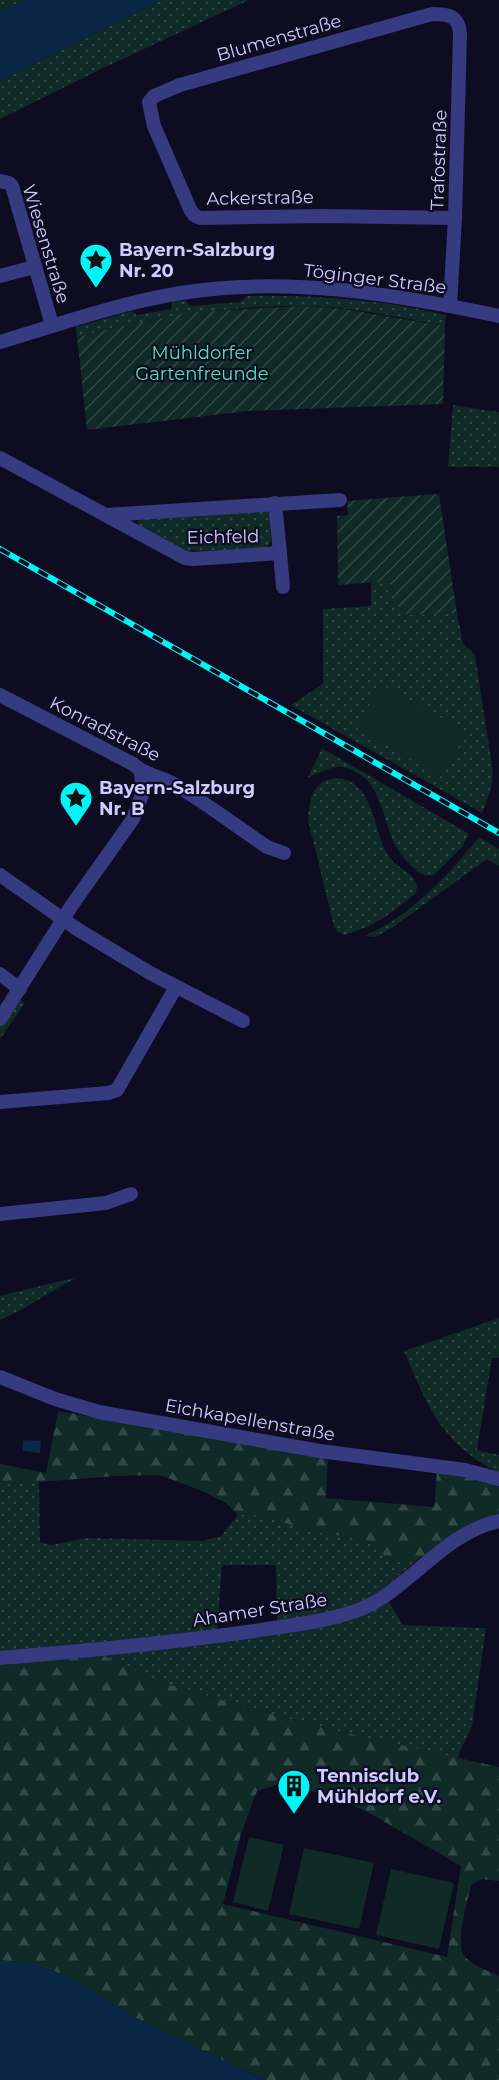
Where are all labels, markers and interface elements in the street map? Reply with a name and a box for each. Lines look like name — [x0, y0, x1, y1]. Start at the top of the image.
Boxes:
street label: Blumenstraße — [214, 10, 344, 66]
street label: Trafostraße — [426, 109, 452, 211]
street label: Wiesenstraße — [17, 182, 75, 306]
street label: Ackerstraße — [206, 186, 314, 210]
place label: Bayern-Salzburg Nr. 20 — [119, 239, 275, 282]
place icon: Bayern-Salzburg Nr. 20 — [78, 242, 114, 289]
street label: Töginger Straße — [302, 259, 448, 299]
park label: Mühldorfer Gartenfreunde — [135, 342, 269, 385]
street label: Eichfeld — [186, 525, 260, 549]
street label: Konradstraße — [46, 692, 164, 766]
place label: Bayern-Salzburg Nr. B — [99, 777, 255, 820]
place icon: Bayern-Salzburg Nr. B — [58, 780, 94, 827]
street label: Eichkapellenstraße — [163, 1394, 337, 1446]
street label: Ahamer Straße — [191, 1588, 329, 1632]
place label: Tennisclub Mühldorf e.V. — [317, 1765, 442, 1808]
building icon: Tennisclub Mühldorf e.V. — [276, 1768, 312, 1815]

